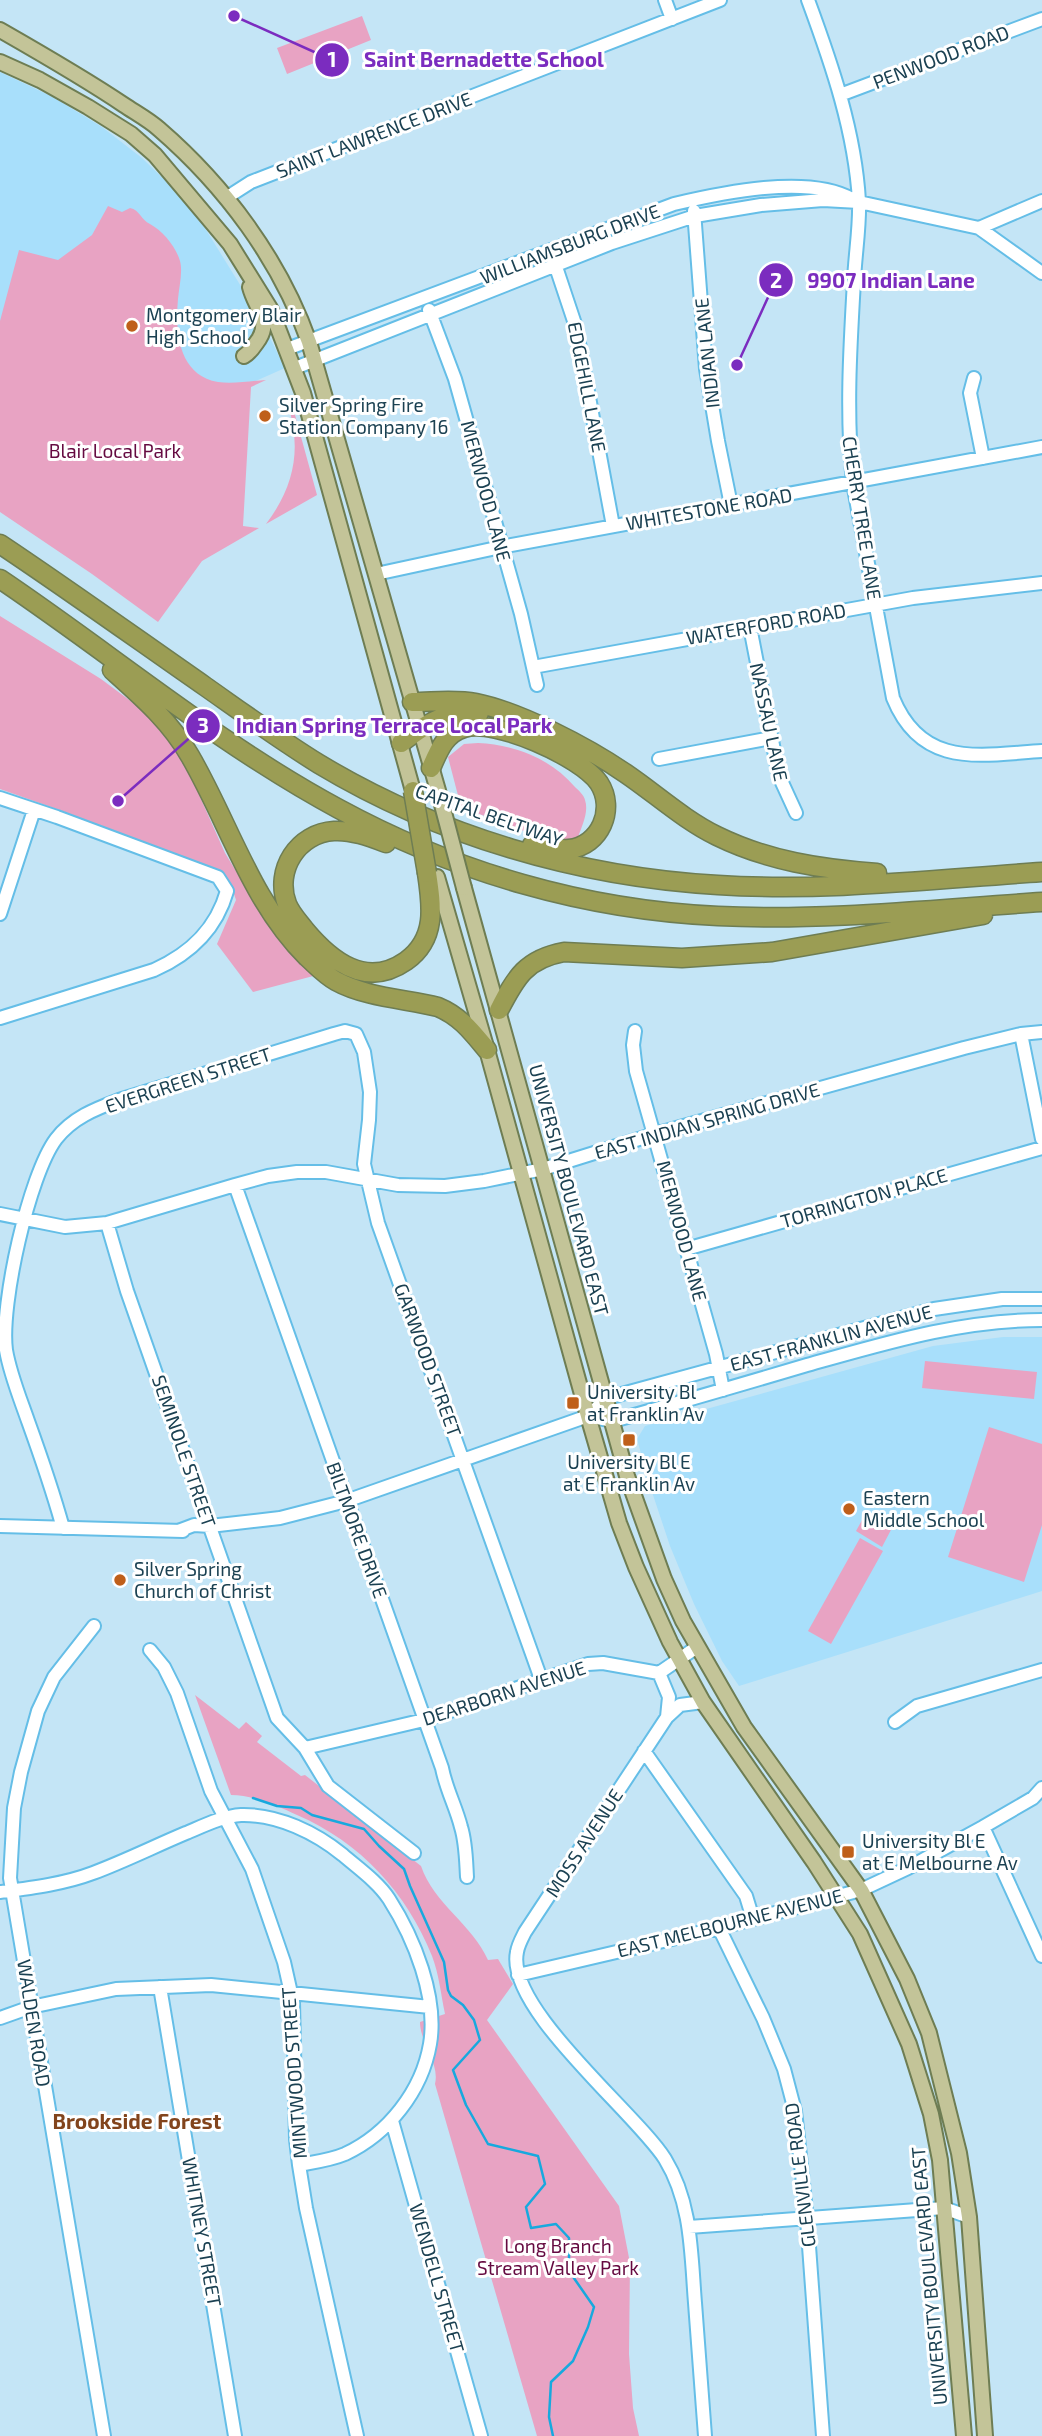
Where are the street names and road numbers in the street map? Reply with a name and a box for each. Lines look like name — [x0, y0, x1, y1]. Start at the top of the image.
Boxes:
street label: PENWOOD ROAD — [869, 20, 1012, 93]
street label: SAINT LAWRENCE DRIVE — [273, 87, 475, 183]
street label: WILLIAMSBURG DRIVE — [477, 199, 663, 288]
street label: INDIAN LANE — [689, 297, 724, 409]
street label: EDGEHILL LANE — [564, 320, 611, 454]
street label: MERWOOD LANE — [457, 418, 516, 564]
street label: CHERRY TREE LANE — [838, 434, 887, 601]
street label: WHITESTONE ROAD — [624, 483, 794, 534]
street label: WATERFORD ROAD — [684, 598, 848, 649]
street label: NASSAU LANE — [746, 660, 793, 783]
street label: CAPITAL BELTWAY — [412, 778, 566, 851]
street label: EVERGREEN STREET — [102, 1042, 274, 1117]
street label: UNIVERSITY BOULEVARD EAST — [525, 1062, 614, 1318]
street label: EAST INDIAN SPRING DRIVE — [592, 1077, 822, 1164]
street label: MERWOOD LANE — [653, 1158, 712, 1304]
street label: TORRINGTON PLACE — [778, 1163, 950, 1232]
street label: GARWOOD STREET — [390, 1280, 467, 1440]
street label: EAST FRANKLIN AVENUE — [727, 1299, 934, 1376]
street label: SEMINOLE STREET — [148, 1372, 221, 1530]
street label: BILTMORE DRIVE — [322, 1459, 393, 1601]
street label: DEARBORN AVENUE — [419, 1655, 588, 1730]
street label: MOSS AVENUE — [540, 1784, 627, 1901]
street label: EAST MELBOURNE AVENUE — [615, 1883, 845, 1962]
street label: WALDEN ROAD — [13, 1957, 56, 2088]
street label: MINTWOOD STREET — [276, 1986, 311, 2160]
street label: GLENVILLE ROAD — [779, 2101, 820, 2249]
street label: UNIVERSITY BOULEVARD EAST — [906, 2146, 951, 2406]
street label: WHITNEY STREET — [178, 2156, 227, 2308]
street label: WENDELL STREET — [405, 2200, 470, 2355]

